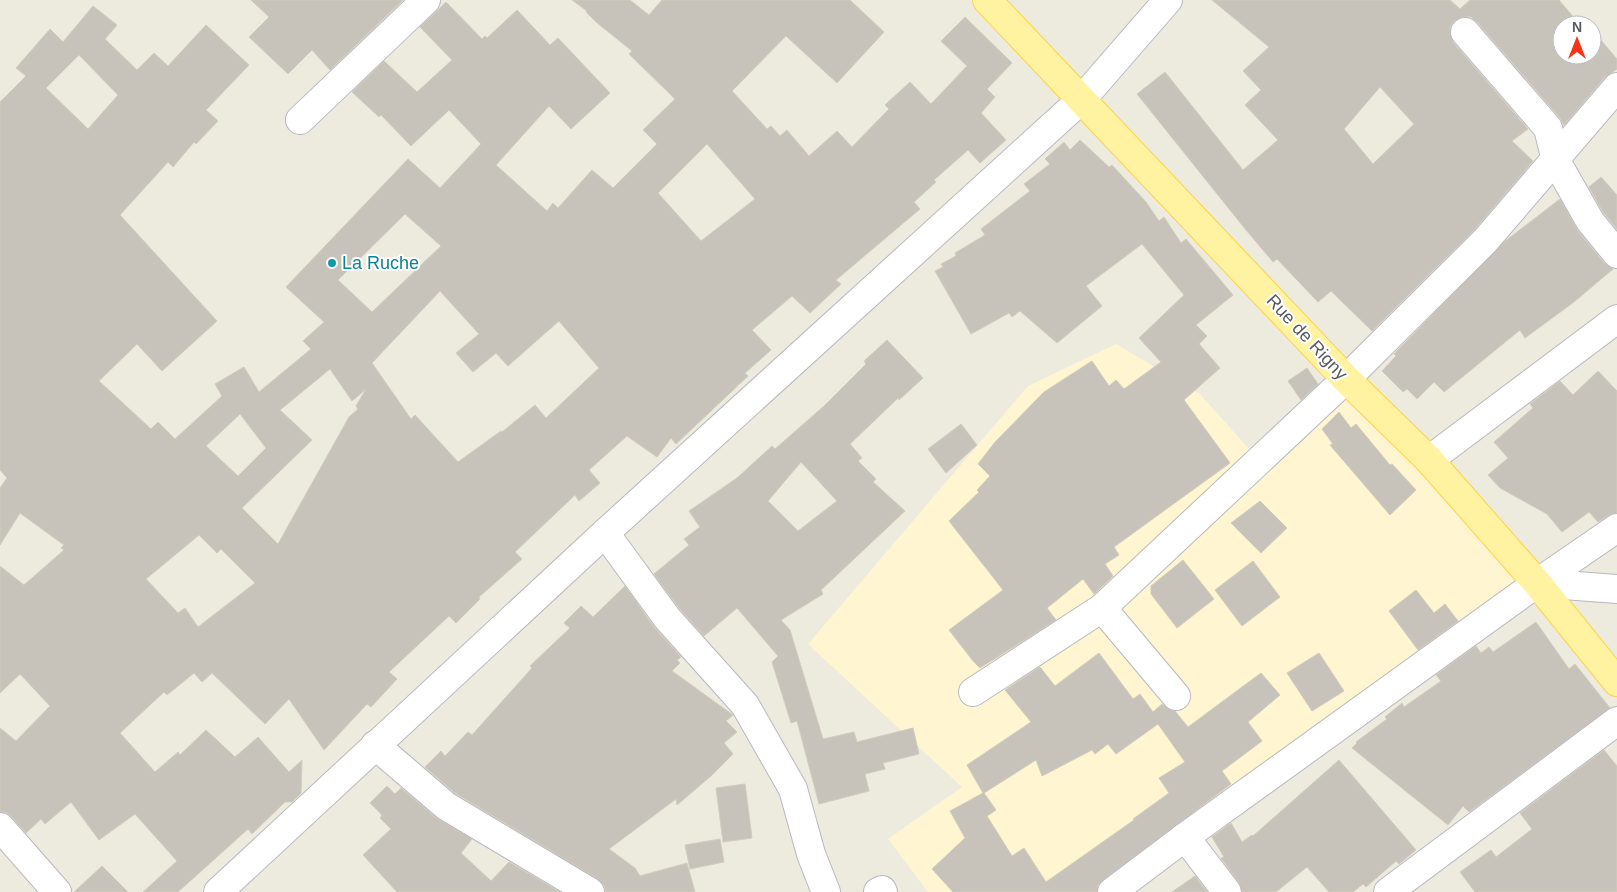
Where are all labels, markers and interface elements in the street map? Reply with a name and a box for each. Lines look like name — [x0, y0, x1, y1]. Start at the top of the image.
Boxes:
north arrow — [1552, 15, 1602, 65]
text: N — [1572, 19, 1582, 35]
place label: La Ruche — [342, 253, 419, 273]
marker: La Ruche — [326, 257, 338, 269]
street label: Rue de Rigny — [1262, 290, 1352, 384]

